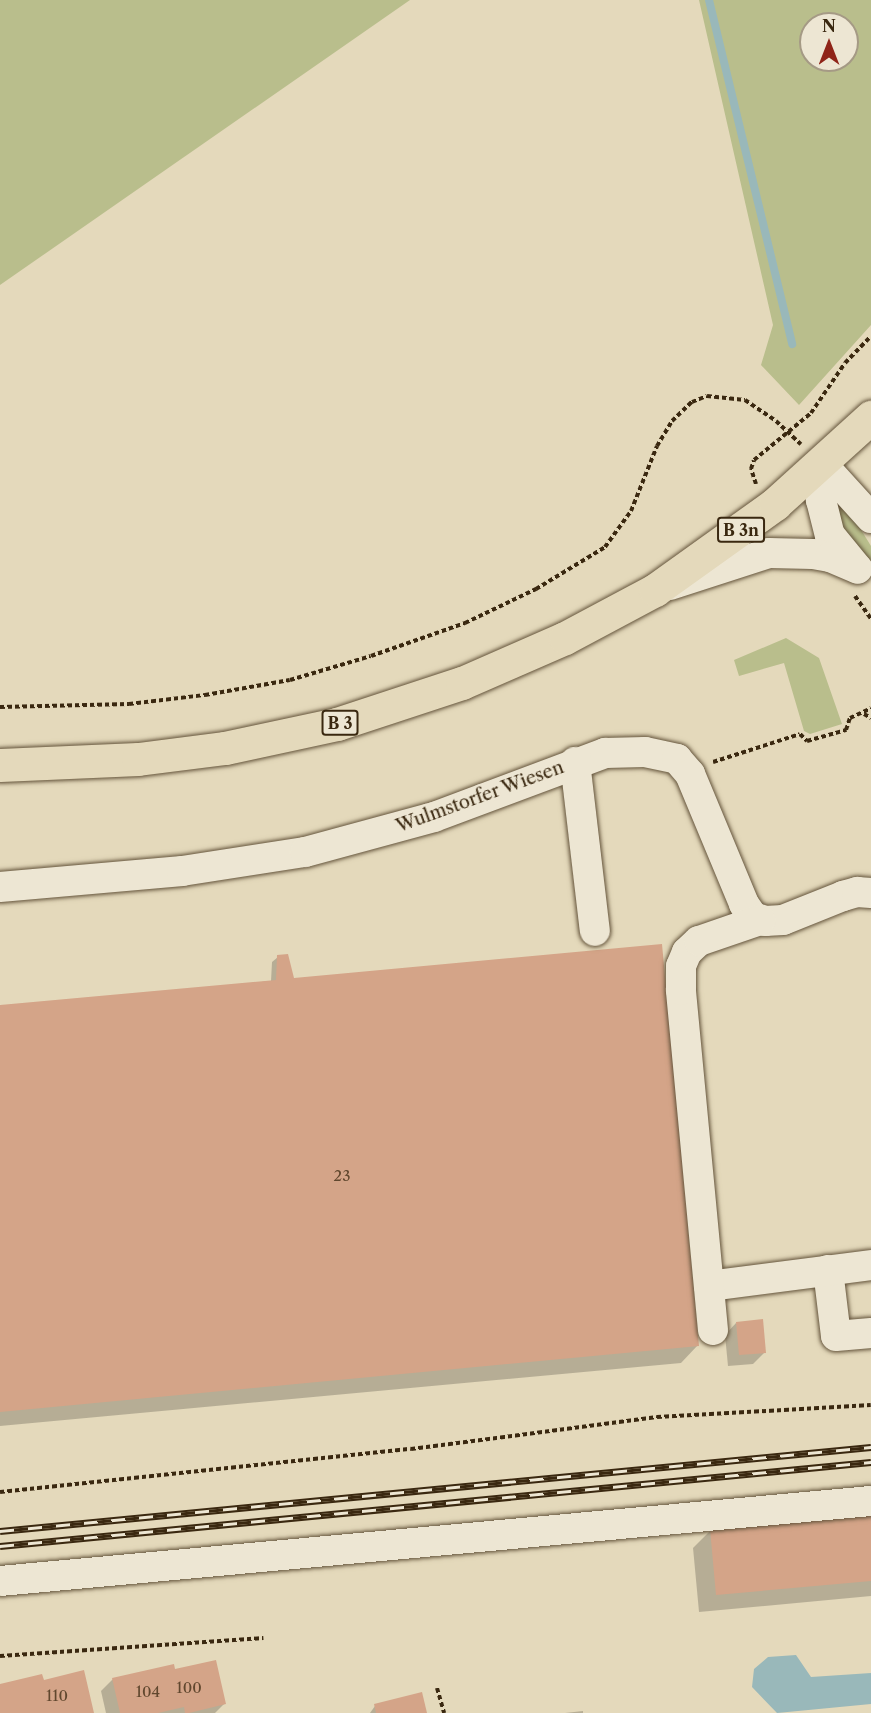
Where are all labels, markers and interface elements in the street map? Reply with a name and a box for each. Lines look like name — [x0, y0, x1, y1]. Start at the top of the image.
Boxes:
north arrow — [799, 12, 859, 72]
text: N — [822, 16, 836, 36]
road number: B 3n — [717, 517, 765, 543]
road number: B 3 — [320, 710, 360, 736]
street label: Wulmstorfer Wiesen — [393, 756, 567, 838]
house number: 23 — [334, 1167, 350, 1185]
house number: 100 — [176, 1679, 202, 1697]
house number: 104 — [136, 1683, 160, 1701]
house number: 110 — [46, 1687, 68, 1705]

